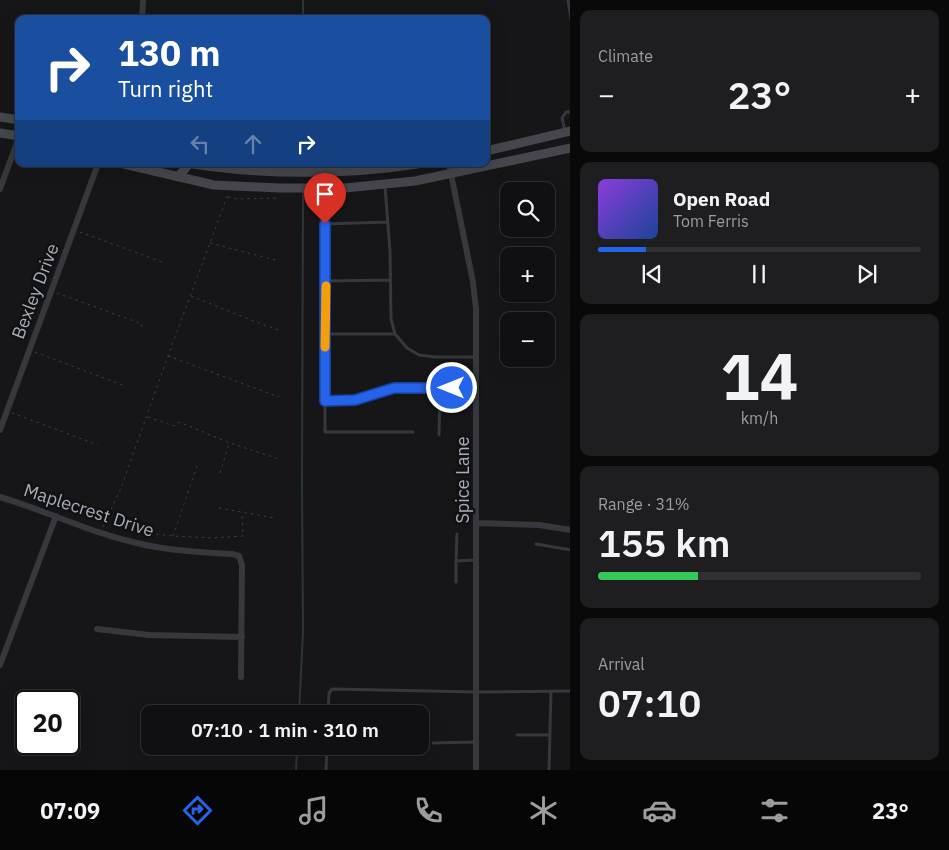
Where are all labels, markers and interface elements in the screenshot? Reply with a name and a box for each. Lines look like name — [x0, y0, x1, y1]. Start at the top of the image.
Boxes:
text: 130 m — [118, 30, 221, 76]
icon: right — [35, 35, 100, 100]
text: Climate — [598, 46, 653, 66]
text: 23° — [728, 70, 791, 119]
text: Turn right — [118, 74, 213, 103]
text: − — [598, 76, 615, 113]
text: + — [904, 76, 921, 113]
icon: left — [186, 130, 214, 158]
icon: ahead — [239, 130, 267, 158]
icon: right — [292, 130, 320, 158]
pin — [304, 173, 346, 224]
icon: arrive — [311, 180, 339, 208]
map controls — [500, 182, 555, 367]
button: search — [500, 182, 555, 237]
text: Open Road — [673, 187, 770, 211]
text: Tom Ferris — [673, 211, 749, 231]
street label: Bexley Drive — [6, 240, 64, 342]
button: + — [500, 247, 555, 302]
icon: previous — [638, 260, 666, 288]
icon: pause — [745, 260, 773, 288]
icon: next — [853, 260, 881, 288]
button: − — [500, 312, 555, 367]
text: 14 — [720, 333, 799, 418]
position arrow — [425, 361, 477, 413]
text: km/h — [741, 408, 778, 428]
street label: Spice Lane — [451, 436, 474, 524]
street label: Maplecrest Drive — [21, 478, 157, 542]
text: Range · 31% — [598, 494, 690, 514]
text: 155 km — [598, 518, 730, 567]
text: Arrival — [598, 654, 645, 674]
text: 07:10 — [598, 678, 701, 727]
speed limit sign: 20 — [15, 690, 80, 755]
text: 07:10 · 1 min · 310 m — [191, 718, 379, 742]
icon: directions — [180, 793, 215, 828]
icon: music — [296, 793, 331, 828]
icon: phone — [411, 793, 446, 828]
icon: climate — [526, 793, 561, 828]
icon: car — [642, 793, 677, 828]
icon: filters — [757, 793, 792, 828]
text: 07:09 — [40, 796, 100, 825]
text: 23° — [872, 796, 909, 825]

